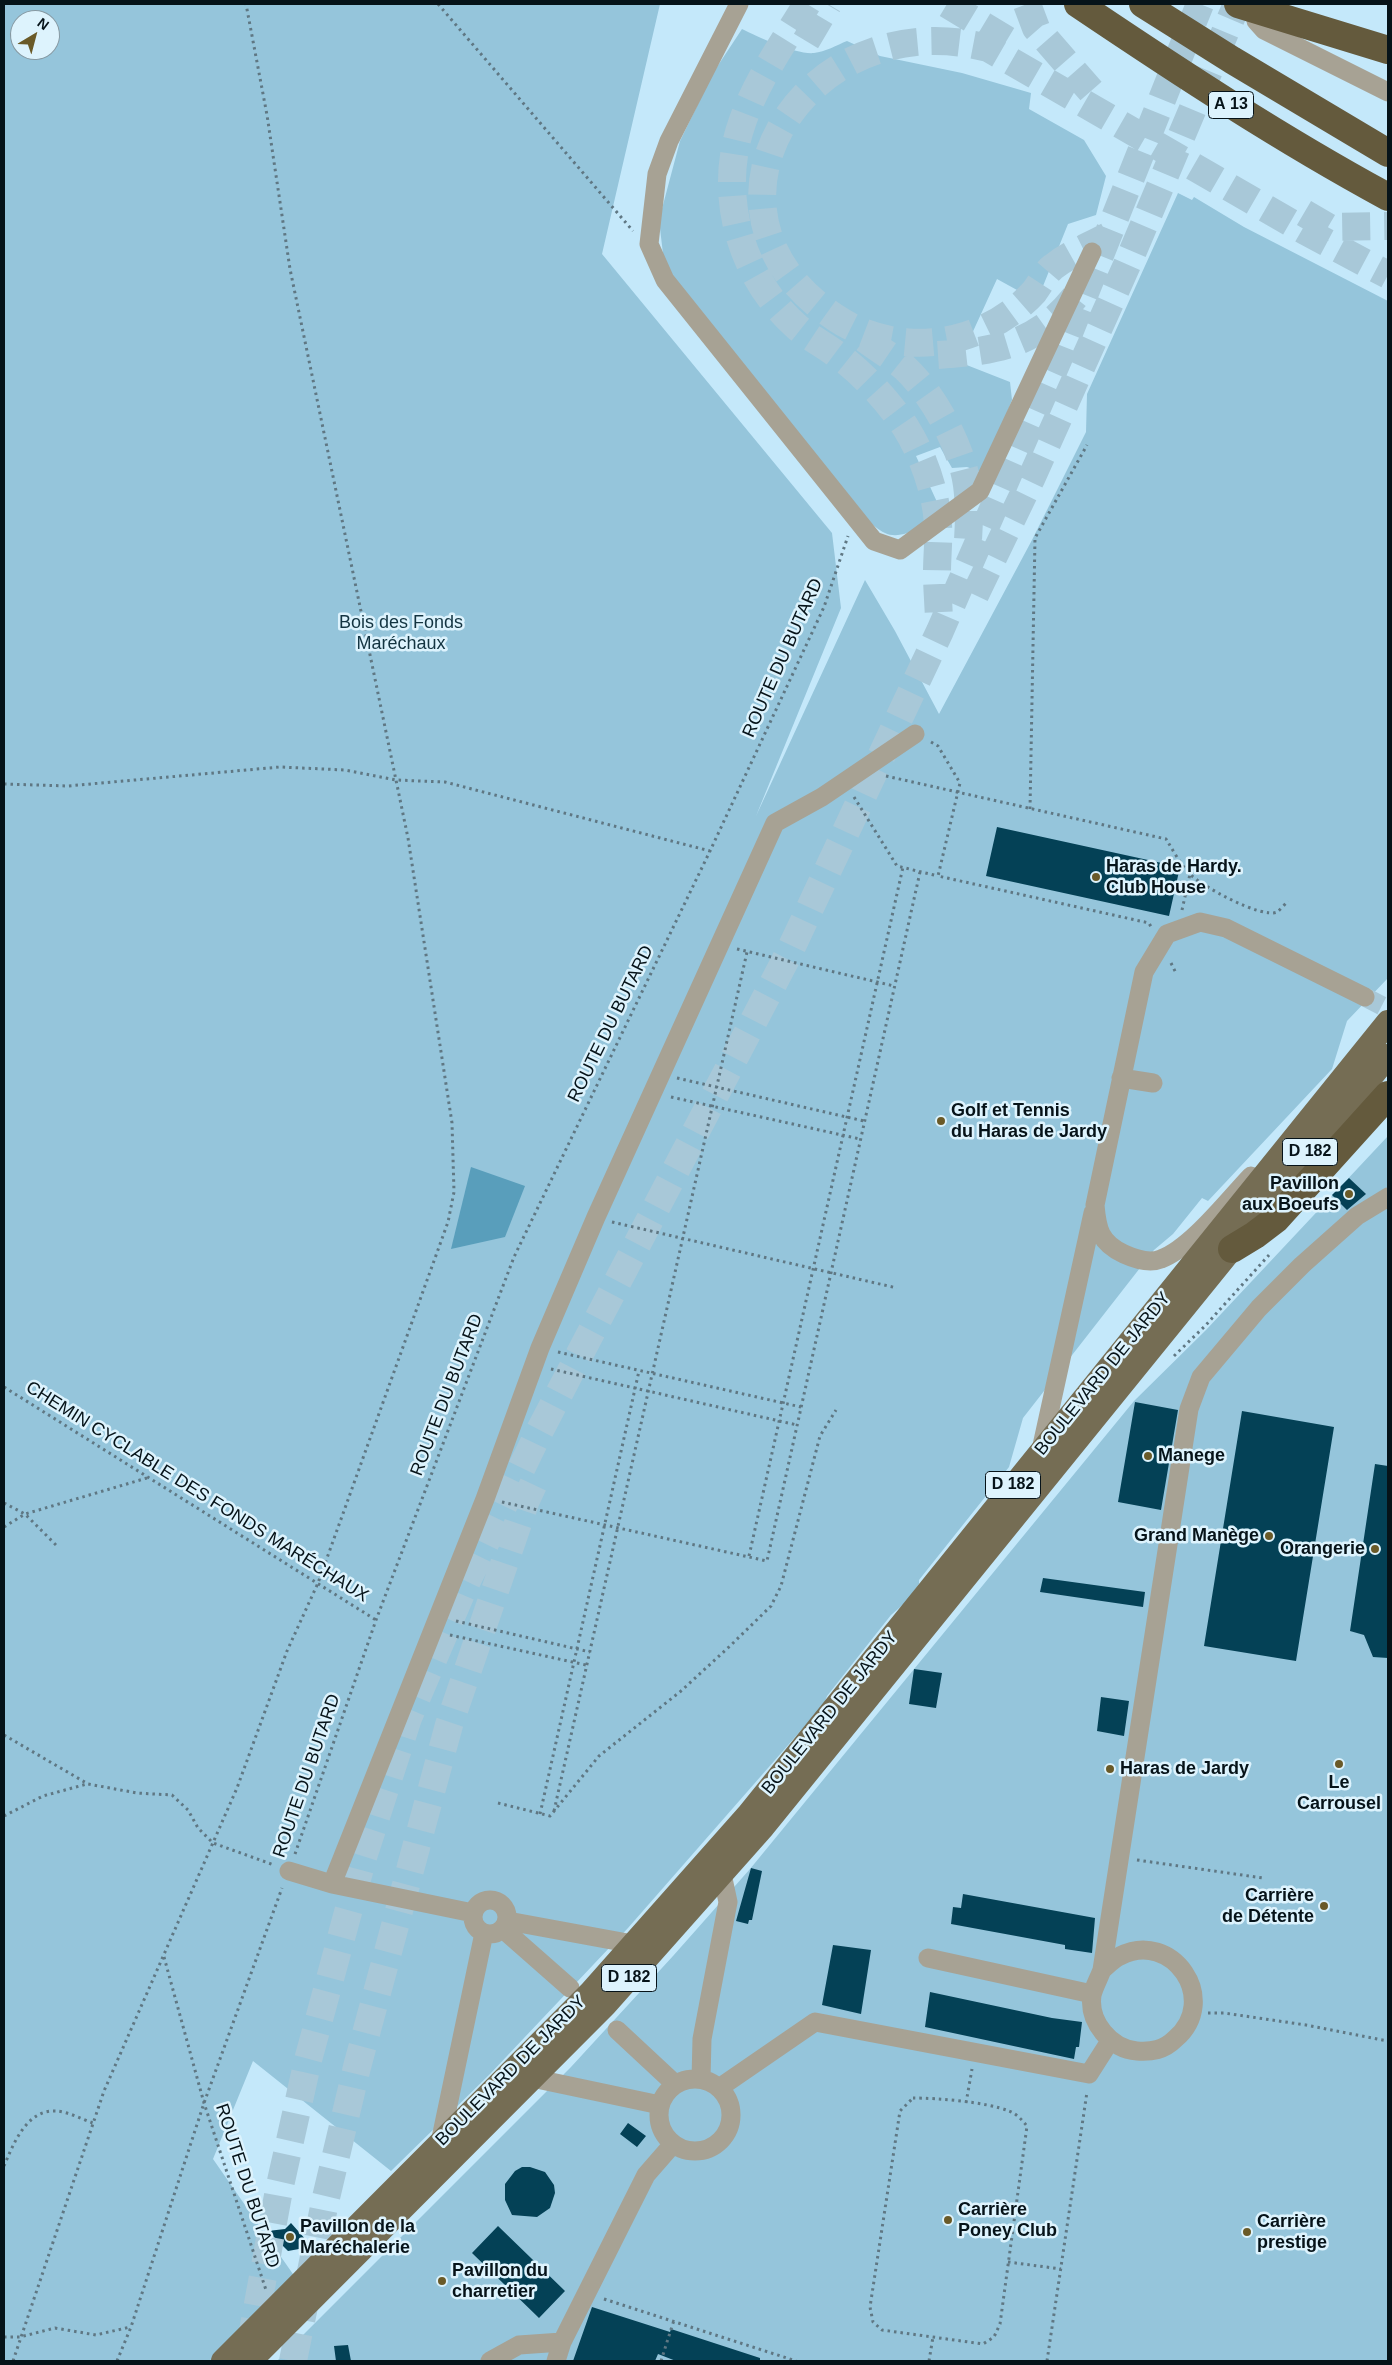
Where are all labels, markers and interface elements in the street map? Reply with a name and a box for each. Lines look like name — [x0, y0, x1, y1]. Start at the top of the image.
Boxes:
north arrow — [10, 10, 60, 60]
text: N — [35, 14, 52, 33]
road number: A 13 — [1208, 92, 1254, 118]
street label: ROUTE DU BUTARD — [738, 575, 828, 741]
park label: Bois des Fonds Maréchaux — [339, 612, 463, 654]
place label: Haras de Hardy. Club House — [1106, 856, 1242, 899]
marker: Haras de Hardy. Club House — [1090, 871, 1102, 883]
street label: ROUTE DU BUTARD — [564, 942, 658, 1106]
place label: Golf et Tennis du Haras de Jardy — [951, 1100, 1107, 1142]
marker: Golf et Tennis du Haras de Jardy — [935, 1115, 947, 1127]
road number: D 182 — [1282, 1138, 1338, 1166]
place label: Pavillon aux Boeufs — [1242, 1173, 1339, 1216]
marker: Pavillon aux Boeufs — [1343, 1188, 1355, 1200]
street label: BOULEVARD DE JARDY — [1031, 1288, 1175, 1460]
street label: ROUTE DU BUTARD — [406, 1311, 488, 1479]
street label: CHEMIN CYCLABLE DES FONDS MARÉCHAUX — [22, 1377, 372, 1607]
place label: Manege — [1158, 1445, 1225, 1467]
marker: Manege — [1142, 1450, 1154, 1462]
road number: D 182 — [986, 1472, 1040, 1498]
place label: Grand Manège — [1134, 1525, 1259, 1547]
marker: Grand Manège — [1263, 1530, 1275, 1542]
place label: Orangerie — [1280, 1538, 1365, 1560]
marker: Orangerie — [1369, 1543, 1381, 1555]
street label: BOULEVARD DE JARDY — [758, 1627, 902, 1799]
street label: ROUTE DU BUTARD — [269, 1691, 345, 1861]
place label: Haras de Jardy — [1120, 1758, 1249, 1780]
marker: Le Carrousel — [1333, 1758, 1345, 1770]
marker: Haras de Jardy — [1104, 1763, 1116, 1775]
place label: Le Carrousel — [1297, 1772, 1381, 1815]
place label: Carrière de Détente — [1222, 1885, 1314, 1928]
marker: Carrière de Détente — [1318, 1900, 1330, 1912]
road number: D 182 — [602, 1965, 656, 1992]
street label: BOULEVARD DE JARDY — [431, 1991, 591, 2151]
street label: ROUTE DU BUTARD — [210, 2101, 284, 2271]
place label: Carrière Poney Club — [958, 2199, 1057, 2242]
place label: Carrière prestige — [1257, 2211, 1327, 2254]
marker: Carrière Poney Club — [942, 2214, 954, 2226]
place label: Pavillon de la Maréchalerie — [300, 2216, 415, 2258]
marker: Carrière prestige — [1241, 2226, 1253, 2238]
marker: Pavillon de la Maréchalerie — [284, 2231, 296, 2243]
place label: Pavillon du charretier — [452, 2260, 548, 2302]
marker: Pavillon du charretier — [436, 2275, 448, 2287]

